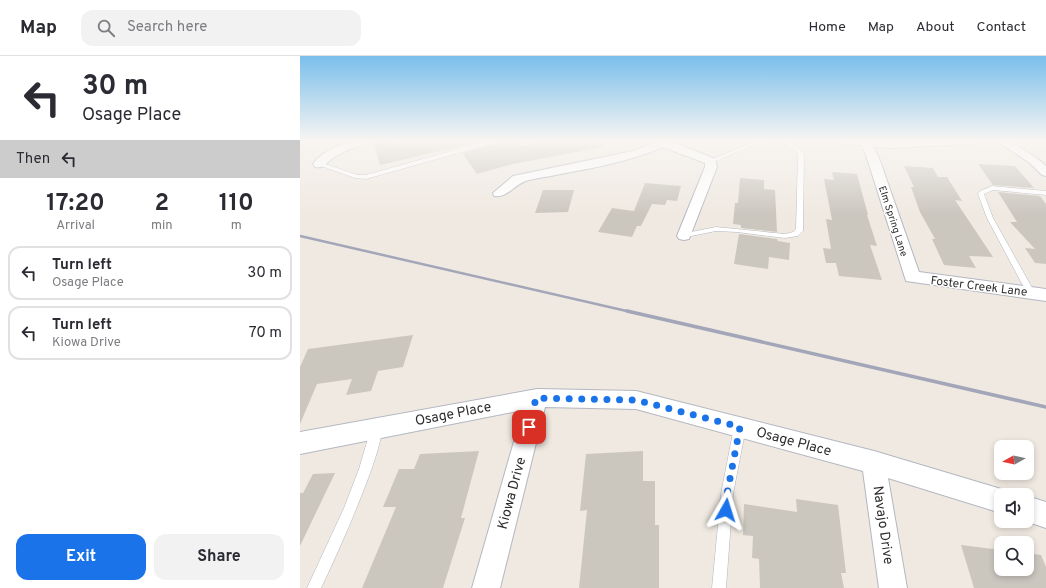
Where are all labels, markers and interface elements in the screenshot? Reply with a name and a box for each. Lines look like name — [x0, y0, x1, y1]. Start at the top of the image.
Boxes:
search box — [81, 10, 361, 46]
text: Map — [20, 16, 57, 40]
icon: search — [95, 17, 117, 39]
text: Search here — [127, 18, 207, 37]
text: Home — [809, 19, 846, 36]
text: Map — [868, 19, 894, 36]
text: About — [916, 19, 955, 36]
text: Contact — [977, 19, 1026, 36]
text: 30 m — [82, 69, 148, 105]
icon: left — [16, 72, 68, 124]
text: Osage Place — [82, 104, 181, 127]
icon: left — [58, 148, 80, 170]
text: Then — [16, 150, 50, 169]
street label: Elm Spring Lane — [875, 185, 910, 258]
text: 17:20 — [46, 189, 105, 219]
text: 2 — [155, 189, 169, 219]
text: 110 — [219, 189, 254, 219]
text: Arrival — [56, 218, 95, 234]
text: min — [151, 218, 173, 234]
text: m — [231, 218, 242, 234]
text: Turn left — [52, 256, 112, 275]
icon: left — [18, 262, 40, 284]
text: 30 m — [247, 264, 282, 283]
street label: Foster Creek Lane — [930, 273, 1028, 301]
text: Osage Place — [52, 275, 124, 291]
text: Turn left — [52, 316, 112, 335]
icon: left — [18, 322, 40, 344]
text: 70 m — [249, 324, 282, 343]
text: Kiowa Drive — [52, 335, 121, 351]
street label: Osage Place — [414, 399, 493, 430]
pin — [512, 410, 546, 444]
icon: arrive — [518, 416, 540, 438]
street label: Osage Place — [754, 424, 833, 461]
north arrow — [994, 440, 1034, 480]
map controls — [994, 440, 1034, 576]
street label: Kiowa Drive — [495, 455, 530, 531]
street label: Navajo Drive — [869, 485, 896, 566]
button: sound — [994, 488, 1034, 528]
position arrow — [705, 489, 747, 531]
button: Exit — [16, 534, 146, 580]
button: Share — [154, 534, 284, 580]
button: search — [994, 536, 1034, 576]

